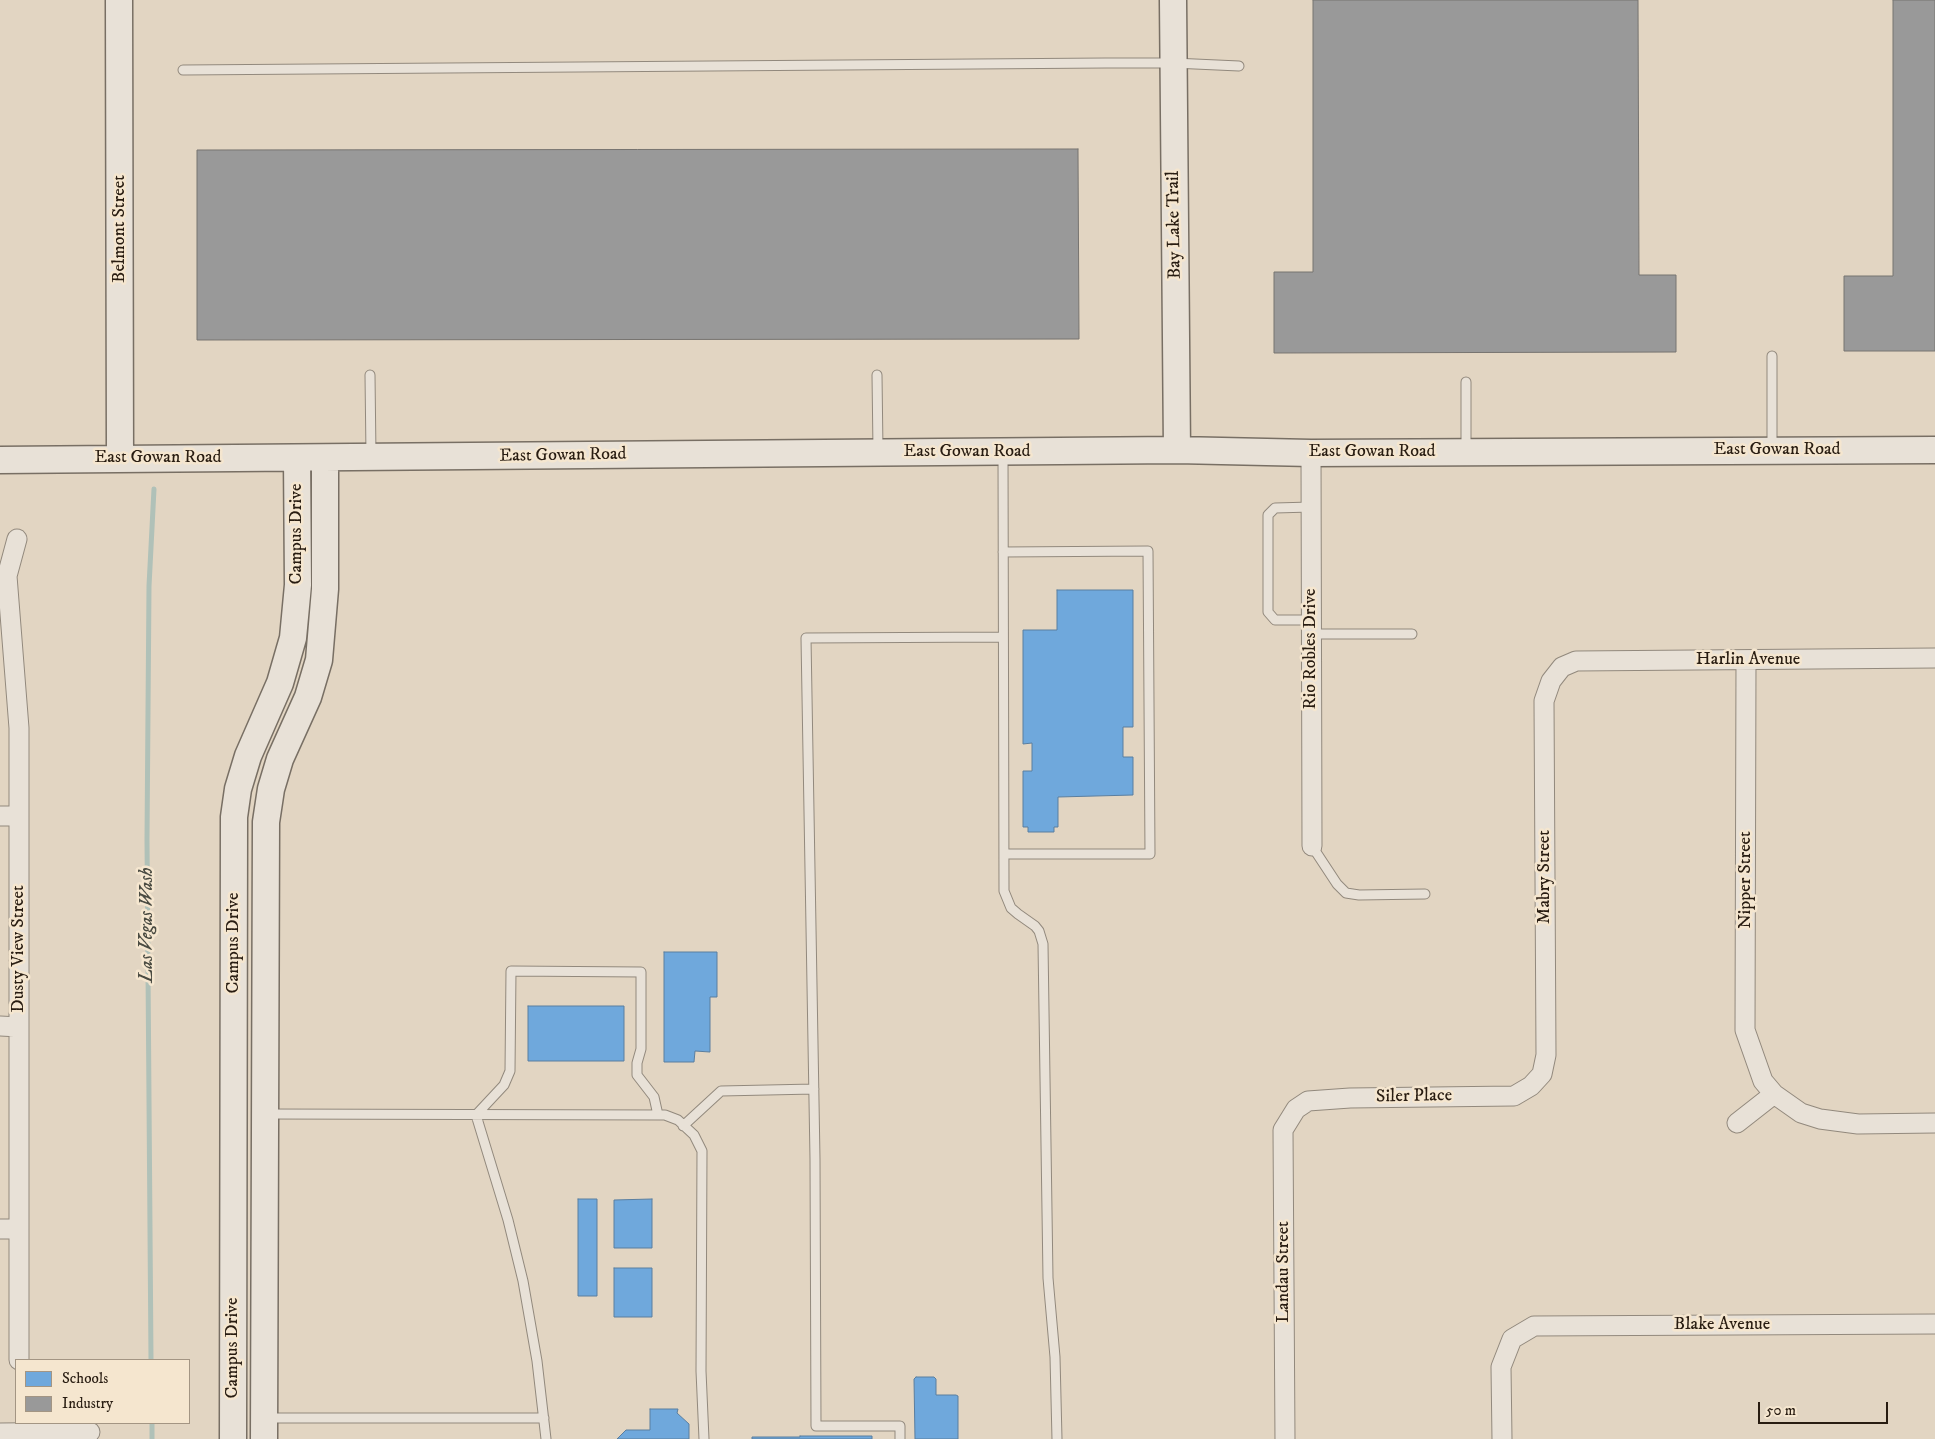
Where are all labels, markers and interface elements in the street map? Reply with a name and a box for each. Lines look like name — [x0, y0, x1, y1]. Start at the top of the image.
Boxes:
street label: Bay Lake Trail — [1163, 171, 1187, 279]
street label: Belmont Street — [109, 175, 131, 283]
street label: East Gowan Road — [1713, 439, 1841, 461]
street label: East Gowan Road — [903, 441, 1031, 463]
street label: East Gowan Road — [1308, 441, 1436, 463]
street label: East Gowan Road — [499, 444, 627, 468]
street label: East Gowan Road — [94, 447, 222, 469]
street label: Campus Drive — [286, 484, 308, 584]
street label: Rio Robles Drive — [1300, 589, 1322, 709]
street label: Harlin Avenue — [1696, 649, 1800, 671]
street label: Mabry Street — [1534, 830, 1556, 924]
street label: Nipper Street — [1735, 831, 1757, 929]
water label: Las Vegas Wash — [137, 867, 159, 983]
street label: Dusty View Street — [8, 885, 30, 1013]
street label: Campus Drive — [223, 893, 245, 993]
street label: Siler Place — [1376, 1086, 1452, 1108]
street label: Landau Street — [1273, 1221, 1295, 1323]
street label: Campus Drive — [222, 1298, 244, 1398]
street label: Blake Avenue — [1674, 1314, 1770, 1336]
legend — [15, 1359, 190, 1424]
text: Schools — [62, 1369, 108, 1388]
scale bar — [1760, 1392, 1890, 1424]
text: Industry — [62, 1394, 113, 1413]
text: 50 m — [1766, 1401, 1796, 1420]

